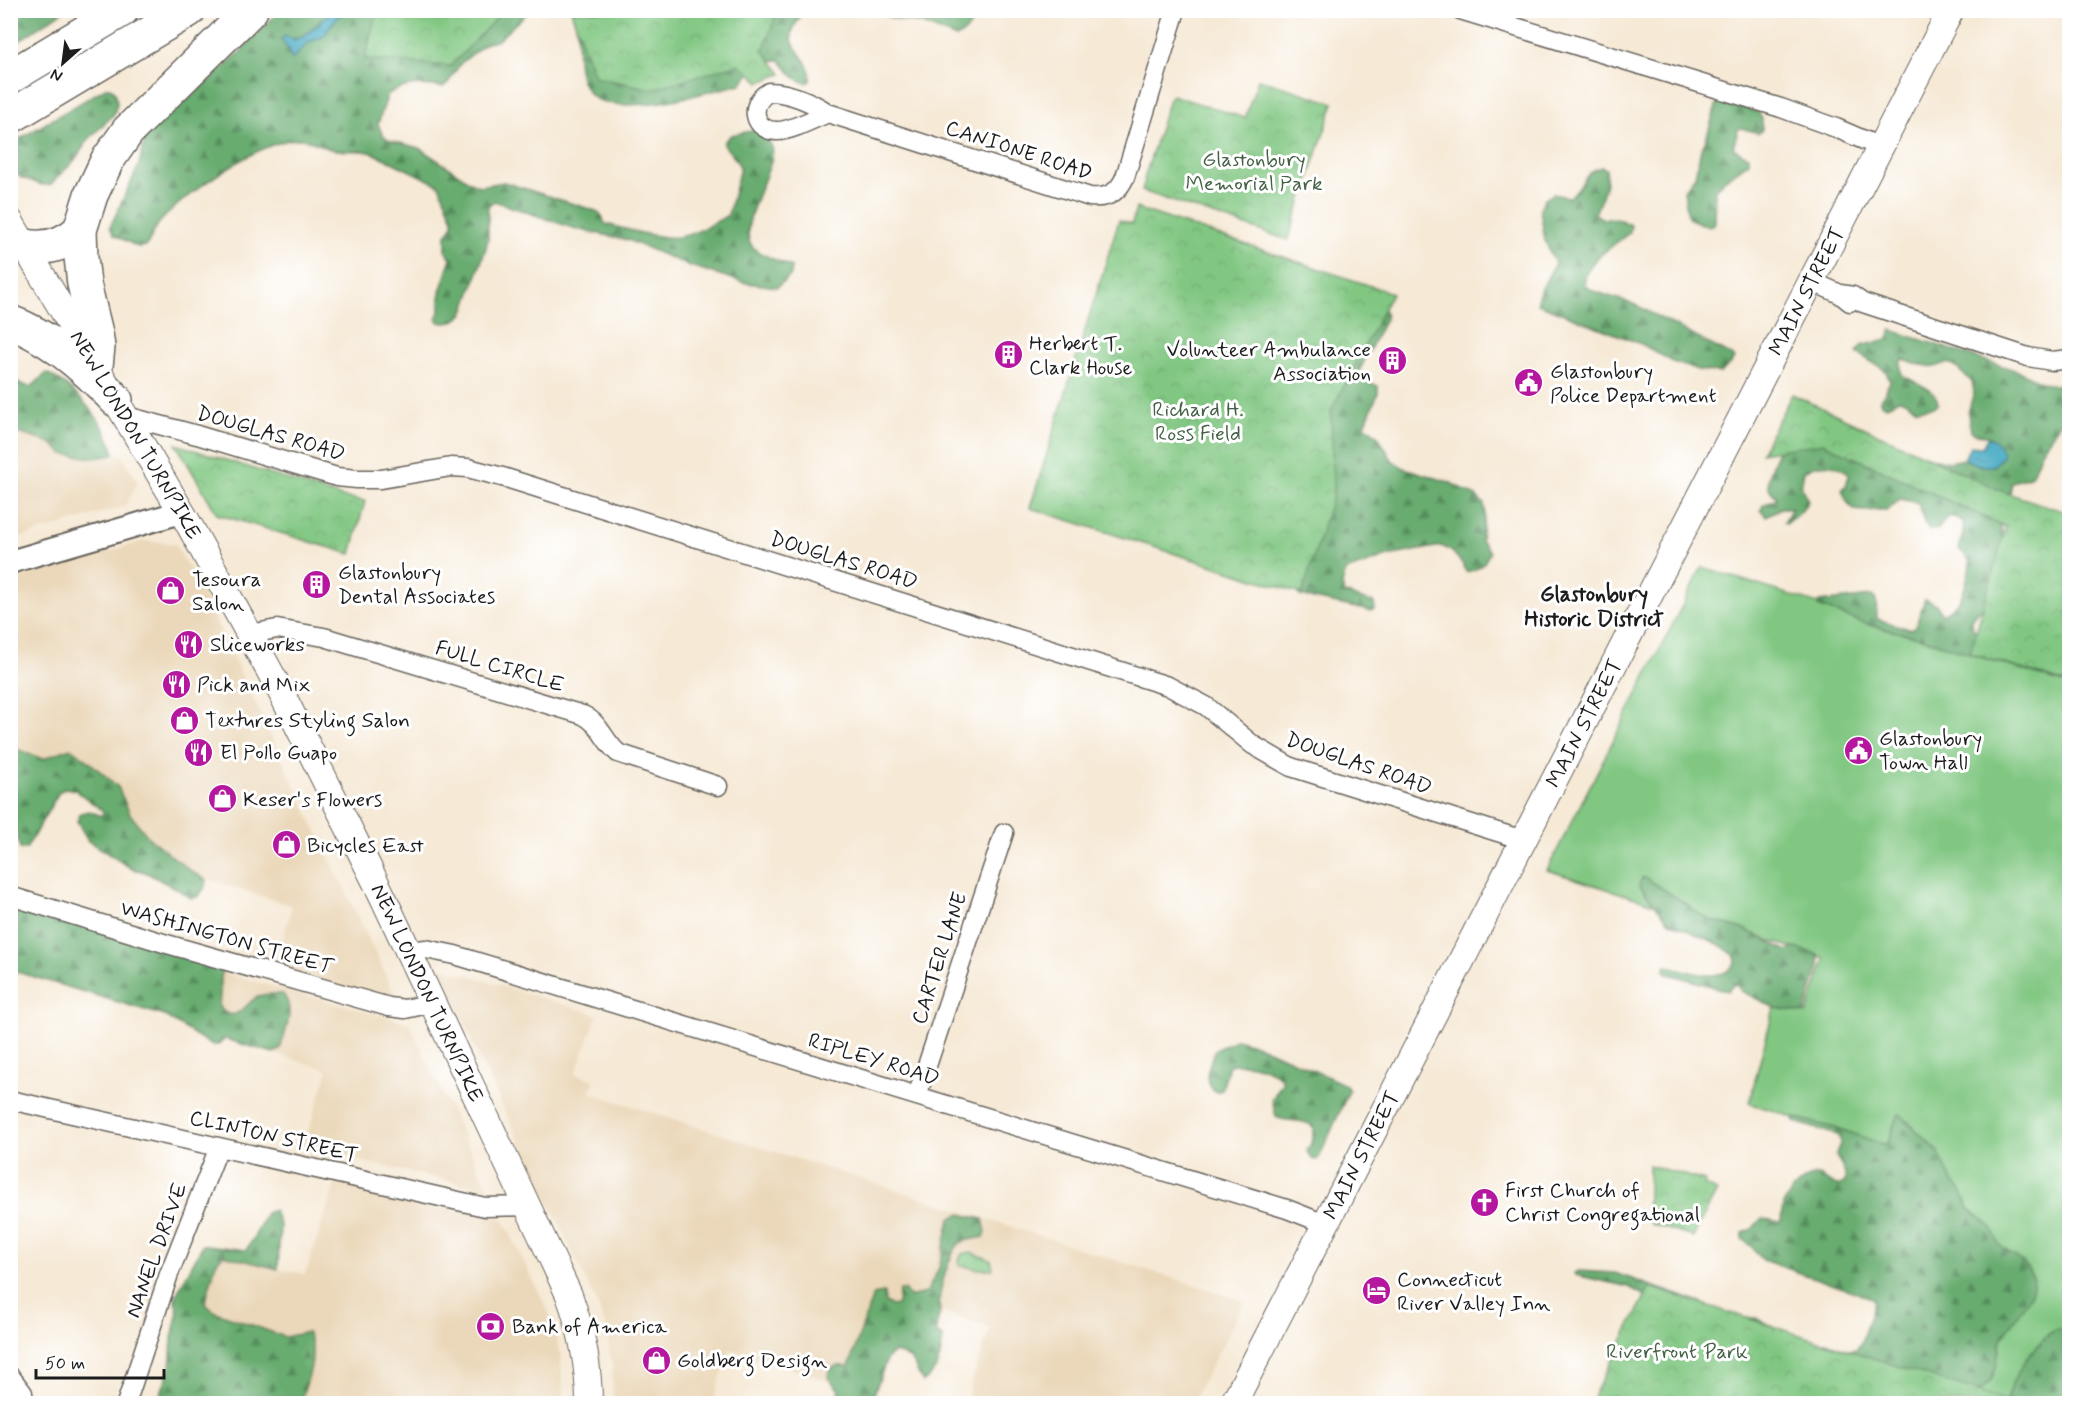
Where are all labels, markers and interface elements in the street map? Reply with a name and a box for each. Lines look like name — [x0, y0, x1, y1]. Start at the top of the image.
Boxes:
north arrow — [33, 33, 93, 93]
text: N — [47, 63, 66, 87]
street label: CANIONE ROAD — [942, 114, 1096, 188]
park label: Glastonbury Memorial Park — [1185, 146, 1323, 198]
street label: MAIN STREET — [1762, 222, 1852, 361]
street label: NEW LONDON TURNPIKE — [63, 326, 207, 544]
place label: Herbert T. Clark House — [1029, 330, 1132, 382]
place label: Volunteer Ambulance Association — [1167, 336, 1371, 388]
building icon: Herbert T. Clark House — [992, 339, 1024, 371]
building icon: Volunteer Ambulance Association — [1376, 345, 1408, 377]
place label: Glastonbury Police Department — [1550, 358, 1717, 410]
public building icon: Glastonbury Police Department — [1513, 367, 1545, 399]
park label: Richard H. Ross Field — [1152, 396, 1244, 448]
street label: DOUGLAS ROAD — [193, 399, 348, 468]
street label: DOUGLAS ROAD — [766, 525, 921, 597]
place label: Glastonbury Dental Associates — [338, 559, 495, 611]
place label: Tesoura Salon — [192, 566, 261, 618]
building icon: Glastonbury Dental Associates — [301, 568, 333, 600]
shop icon: Tesoura Salon — [155, 575, 187, 607]
district label: Glastonbury Historic District — [1524, 581, 1664, 634]
restaurant icon: Sliceworks — [173, 628, 205, 660]
place label: Sliceworks — [210, 631, 305, 659]
street label: FULL CIRCLE — [432, 634, 568, 700]
street label: MAIN STREET — [1540, 654, 1629, 793]
restaurant icon: Pick and Mix — [160, 668, 192, 700]
place label: Pick and Mix — [197, 671, 310, 699]
shop icon: Textures Styling Salon — [168, 704, 200, 736]
place label: Textures Styling Salon — [205, 707, 410, 737]
place label: Glastonbury Town Hall — [1879, 725, 1982, 777]
street label: DOUGLAS ROAD — [1282, 726, 1436, 802]
public building icon: Glastonbury Town Hall — [1842, 734, 1874, 766]
restaurant icon: El Pollo Guapo — [183, 736, 215, 768]
place label: El Pollo Guapo — [220, 739, 337, 767]
shop icon: Keser's Flowers — [206, 783, 238, 815]
place label: Keser's Flowers — [243, 786, 382, 814]
shop icon: Bicycles East — [270, 829, 302, 861]
place label: Bicycles East — [307, 832, 424, 860]
street label: NEW LONDON TURNPIKE — [364, 879, 490, 1107]
street label: CARTER LANE — [905, 889, 975, 1028]
street label: WASHINGTON STREET — [117, 894, 337, 982]
street label: RIPLEY ROAD — [805, 1027, 943, 1093]
street label: MAIN STREET — [1317, 1086, 1407, 1225]
street label: CLINTON STREET — [187, 1104, 361, 1170]
place label: First Church of Christ Congregational — [1505, 1177, 1700, 1231]
street label: NANEL DRIVE — [120, 1179, 194, 1322]
church icon: First Church of Christ Congregational — [1468, 1186, 1500, 1218]
place label: Connecticut River Valley Inn — [1397, 1266, 1551, 1318]
hotel icon: Connecticut River Valley Inn — [1360, 1275, 1392, 1307]
bank icon: Bank of America — [475, 1310, 507, 1342]
place label: Bank of America — [512, 1313, 667, 1341]
park label: Riverfront Park — [1606, 1338, 1748, 1366]
scale bar — [36, 1342, 164, 1380]
shop icon: Goldberg Design — [640, 1344, 672, 1376]
place label: Goldberg Design — [677, 1347, 828, 1377]
text: 50 m — [45, 1352, 85, 1376]

